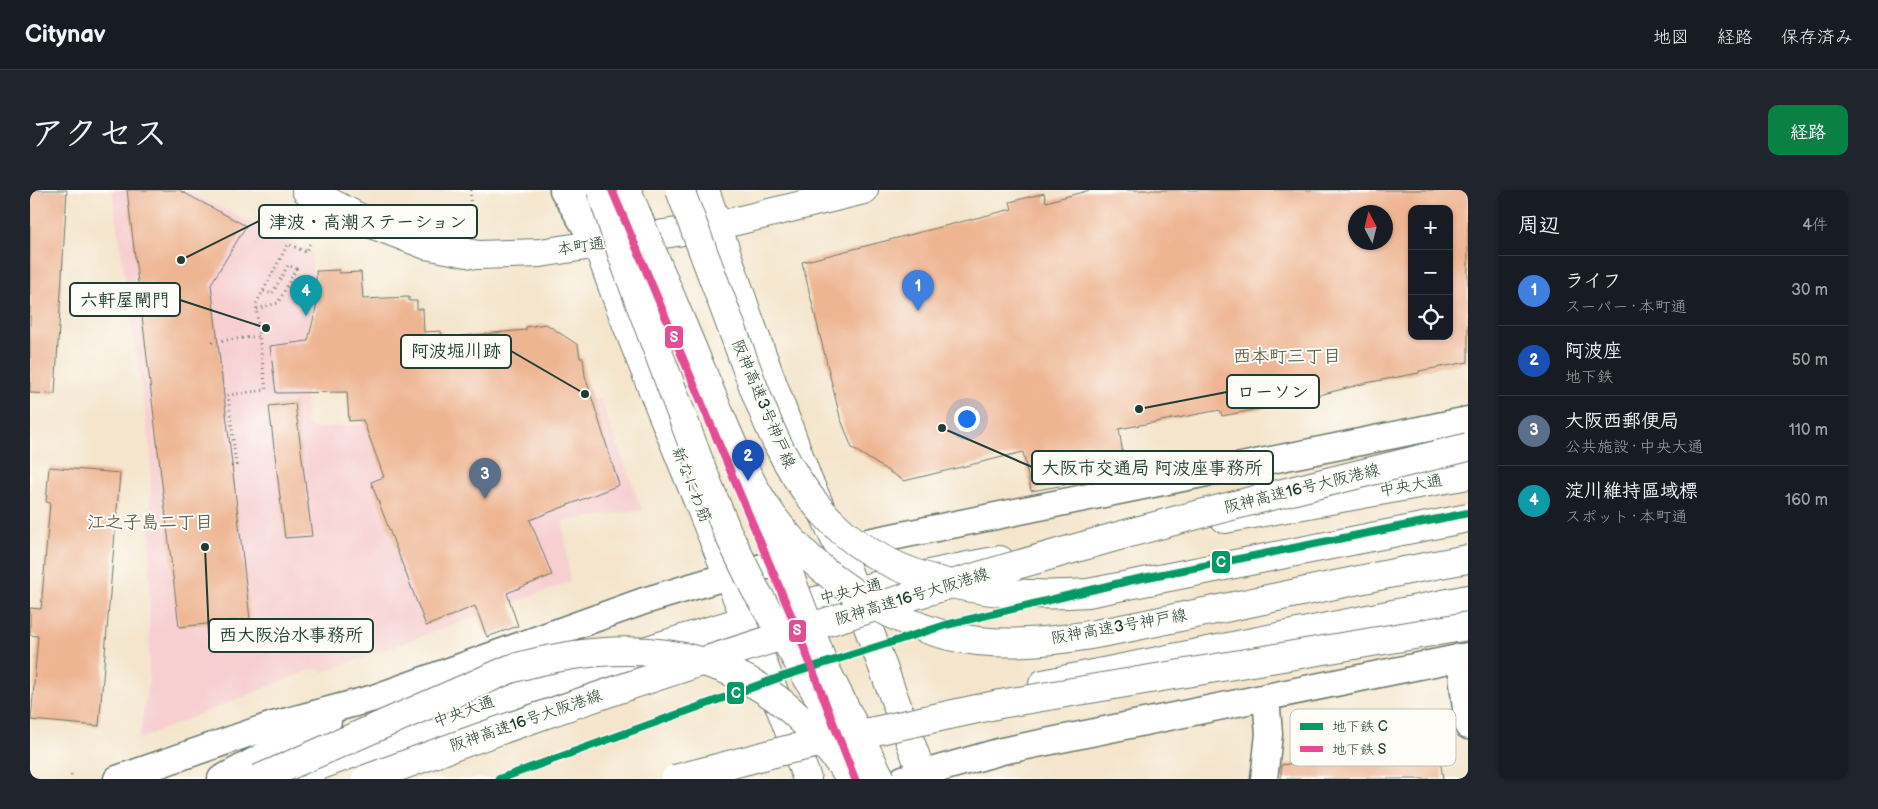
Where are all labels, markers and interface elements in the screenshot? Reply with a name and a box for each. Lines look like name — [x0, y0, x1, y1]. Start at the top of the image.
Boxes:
text: Citynav — [25, 20, 106, 49]
text: 地図 — [1653, 27, 1689, 48]
text: 経路 — [1717, 27, 1753, 48]
text: 保存済み — [1781, 27, 1853, 48]
button: 経路 — [1768, 105, 1848, 155]
text: アクセス — [30, 113, 168, 156]
callout: 津波・高潮ステーション — [259, 205, 477, 238]
north arrow — [1348, 205, 1393, 250]
map controls — [1408, 205, 1453, 340]
button: + — [1408, 205, 1453, 250]
text: 津波・高潮ステーション — [269, 212, 467, 233]
text: 周辺 — [1518, 213, 1560, 238]
text: 4件 — [1802, 216, 1828, 235]
street label: 本町通 — [556, 234, 606, 260]
button: − — [1408, 250, 1453, 295]
pin: 1 — [902, 270, 934, 311]
text: ライフ — [1565, 270, 1622, 293]
pin: 4 — [290, 275, 322, 316]
text: 1 — [1531, 281, 1537, 300]
text: 30 m — [1791, 281, 1828, 300]
callout: 六軒屋閘門 — [70, 283, 180, 316]
text: 六軒屋閘門 — [80, 290, 170, 311]
button: locate — [1408, 295, 1453, 340]
text: スーパー · 本町通 — [1565, 298, 1687, 317]
line badge: S — [664, 325, 684, 349]
text: S — [670, 329, 679, 346]
callout: 阿波堀川跡 — [401, 335, 511, 368]
street label: 阪神高速3号神戸線 — [727, 337, 799, 471]
text: 阿波座 — [1565, 340, 1622, 363]
text: 阿波堀川跡 — [411, 341, 501, 362]
district label: 西本町三丁目 — [1233, 346, 1341, 367]
text: 2 — [1529, 351, 1539, 370]
text: 50 m — [1792, 351, 1828, 370]
text: 地下鉄 — [1565, 368, 1613, 387]
callout: ローソン — [1227, 375, 1319, 408]
text: ローソン — [1237, 382, 1309, 403]
your location — [954, 406, 980, 432]
text: 大阪西郵便局 — [1565, 410, 1679, 433]
text: 3 — [1529, 421, 1539, 440]
text: 110 m — [1789, 421, 1828, 440]
text: 公共施設 · 中央大通 — [1565, 438, 1703, 457]
pin: 2 — [732, 440, 764, 481]
street label: 新なにわ筋 — [667, 444, 715, 526]
callout: 大阪市交通局 阿波座事務所 — [1032, 451, 1273, 484]
pin: 3 — [469, 458, 501, 499]
text: 大阪市交通局 阿波座事務所 — [1042, 458, 1262, 479]
street label: 阪神高速16号大阪港線 — [1222, 460, 1382, 518]
street label: 中央大通 — [1378, 471, 1444, 501]
text: 淀川維持區域標 — [1565, 480, 1698, 503]
text: 4 — [1529, 491, 1539, 510]
text: 160 m — [1785, 491, 1828, 510]
text: スポット · 本町通 — [1565, 508, 1687, 527]
district label: 江之子島二丁目 — [87, 512, 213, 533]
line badge: C — [1211, 550, 1231, 574]
text: C — [1216, 554, 1226, 571]
street label: 阪神高速16号大阪港線 — [833, 565, 991, 629]
street label: 中央大通 — [818, 575, 884, 609]
street label: 阪神高速3号神戸線 — [1049, 606, 1189, 648]
callout: 西大阪治水事務所 — [209, 619, 373, 652]
line badge: S — [788, 619, 807, 643]
text: S — [793, 622, 802, 639]
text: 西大阪治水事務所 — [219, 625, 363, 646]
line badge: C — [726, 681, 745, 705]
text: C — [731, 685, 741, 702]
street label: 阪神高速16号大阪港線 — [447, 686, 605, 756]
street label: 中央大通 — [431, 692, 497, 732]
legend — [1290, 709, 1456, 766]
text: 地下鉄 C — [1332, 718, 1388, 735]
text: 地下鉄 S — [1332, 741, 1386, 758]

